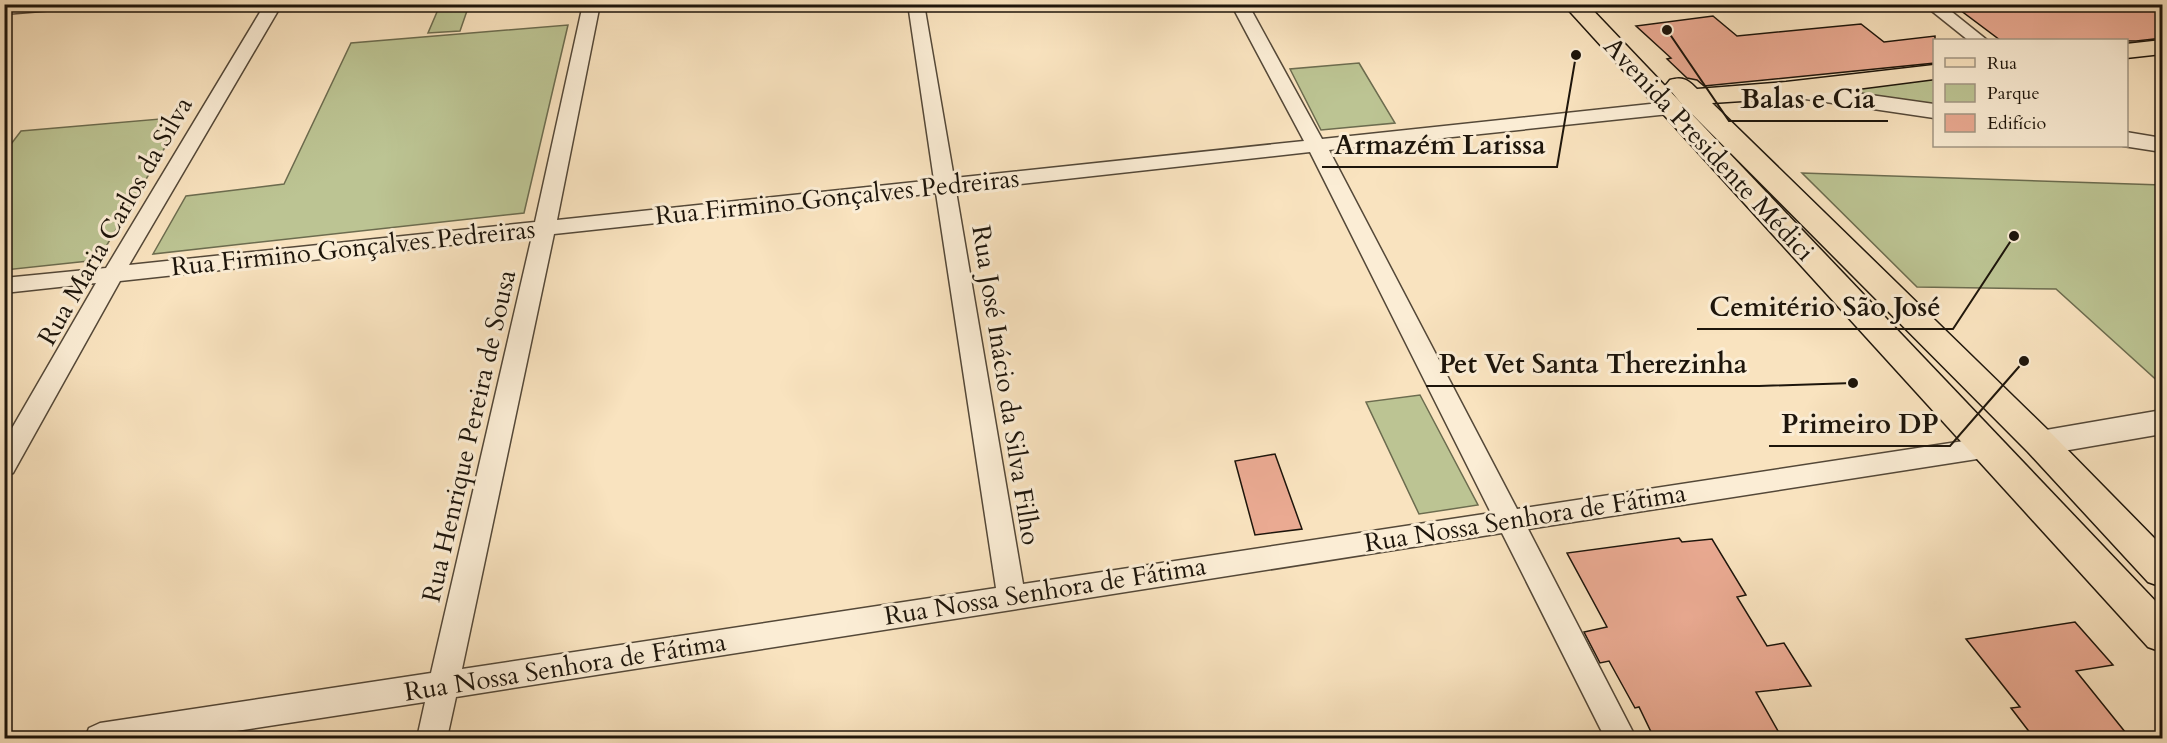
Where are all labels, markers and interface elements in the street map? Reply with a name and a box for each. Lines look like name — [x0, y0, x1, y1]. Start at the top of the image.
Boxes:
street label: Avenida Presidente Médici — [1596, 29, 1822, 269]
legend — [1933, 39, 2128, 147]
text: Rua — [1987, 51, 2017, 76]
callout: Balas e Cia — [1729, 76, 1888, 121]
text: Balas e Cia — [1740, 81, 1876, 118]
text: Parque — [1987, 81, 2040, 106]
street label: Rua Maria Carlos da Silva — [29, 90, 201, 352]
text: Edifício — [1987, 111, 2047, 136]
callout: Armazém Larissa — [1322, 122, 1557, 167]
text: Armazém Larissa — [1334, 127, 1546, 164]
street label: Rua Firmino Gonçalves Pedreiras — [653, 160, 1021, 234]
street label: Rua Firmino Gonçalves Pedreiras — [169, 211, 537, 285]
street label: Rua José Inácio da Silva Filho — [963, 223, 1049, 547]
street label: Rua Henrique Pereira de Sousa — [414, 266, 524, 606]
callout: Cemitério São José — [1697, 284, 1953, 329]
text: Cemitério São José — [1709, 289, 1941, 326]
callout: Pet Vet Santa Therezinha — [1426, 341, 1759, 386]
text: Pet Vet Santa Therezinha — [1439, 346, 1748, 383]
callout: Primeiro DP — [1769, 401, 1950, 446]
text: Primeiro DP — [1781, 406, 1939, 443]
street label: Rua Nossa Senhora de Fátima — [1362, 475, 1688, 561]
street label: Rua Nossa Senhora de Fátima — [882, 548, 1208, 634]
street label: Rua Nossa Senhora de Fátima — [402, 624, 728, 710]

